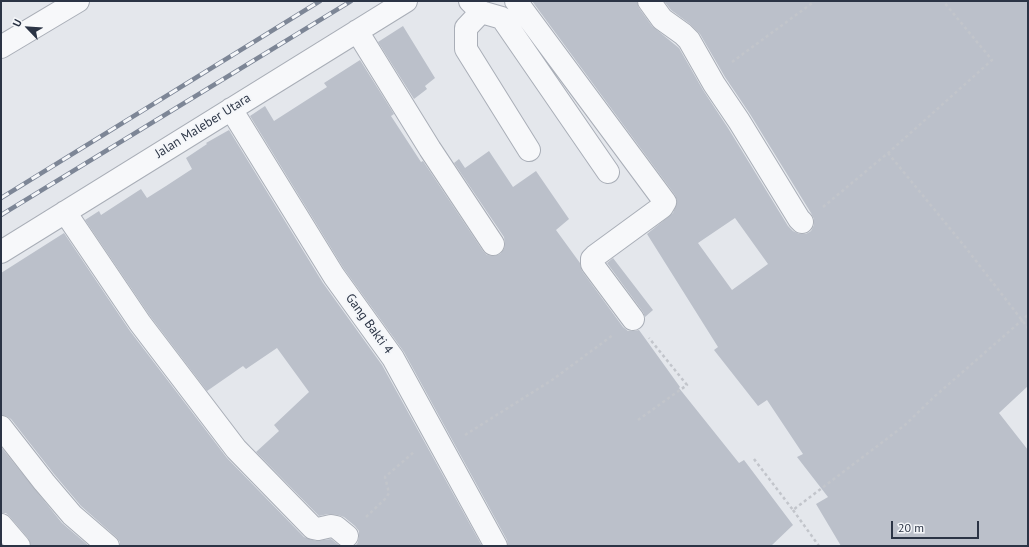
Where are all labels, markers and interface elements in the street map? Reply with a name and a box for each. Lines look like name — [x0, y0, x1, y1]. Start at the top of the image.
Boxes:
north arrow — [8, 8, 48, 48]
text: U — [9, 17, 25, 29]
street label: Jalan Maleber Utara — [152, 90, 254, 162]
street label: Gang Bakti 4 — [342, 291, 396, 357]
scale bar — [893, 513, 981, 539]
text: 20 m — [898, 520, 924, 535]

